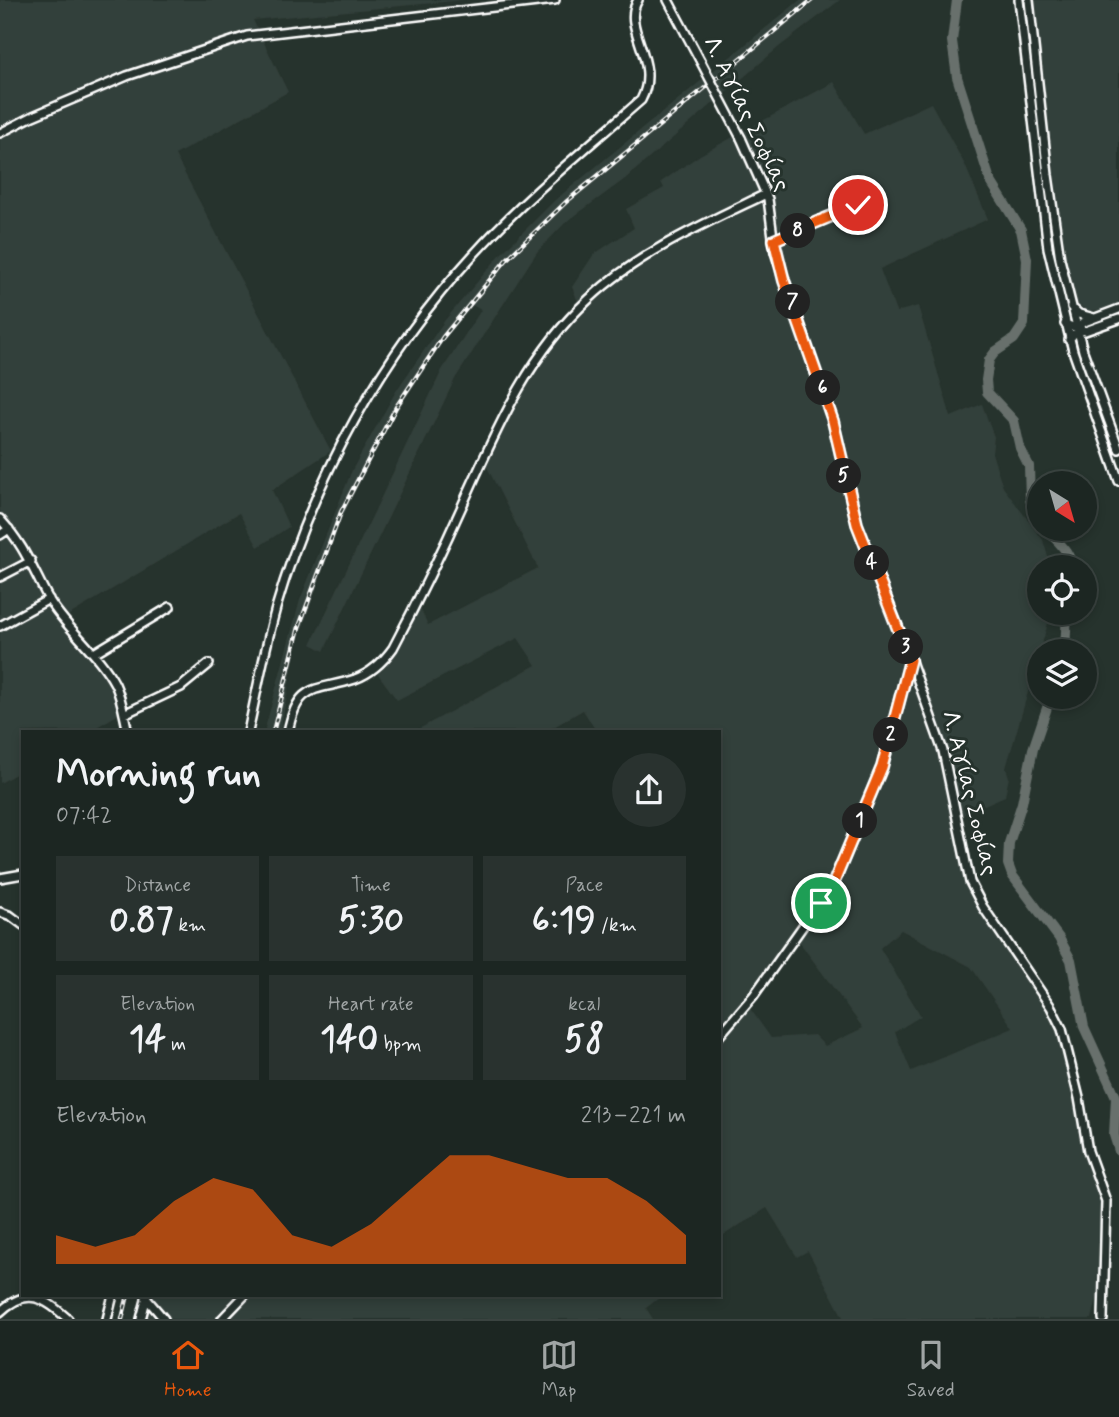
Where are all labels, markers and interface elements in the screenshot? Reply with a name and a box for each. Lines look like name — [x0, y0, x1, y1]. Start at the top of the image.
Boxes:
street label: Λ. Αγίας Σοφίας — [695, 31, 797, 197]
pin — [828, 175, 888, 235]
icon: check — [839, 186, 877, 224]
pin: 8 — [780, 214, 816, 248]
text: 8 — [792, 218, 803, 243]
pin: 7 — [776, 284, 810, 320]
text: 7 — [787, 289, 798, 314]
pin: 6 — [806, 370, 840, 406]
text: 6 — [818, 375, 827, 400]
pin: 5 — [826, 458, 862, 494]
text: 5 — [838, 463, 849, 488]
north arrow — [1027, 471, 1097, 541]
map controls — [1027, 471, 1097, 709]
pin: 4 — [854, 546, 890, 580]
text: 4 — [866, 550, 877, 575]
button: locate — [1027, 555, 1097, 625]
pin: 3 — [888, 630, 923, 664]
text: 3 — [901, 634, 910, 659]
button: layers — [1027, 639, 1097, 709]
street label: Λ. Αγίας Σοφίας — [934, 707, 1004, 879]
pin: 2 — [874, 718, 908, 752]
text: 2 — [886, 722, 895, 747]
text: Morning run — [56, 750, 261, 799]
button: share — [612, 753, 686, 827]
text: 07:42 — [56, 801, 112, 831]
pin: 1 — [842, 804, 878, 838]
text: 1 — [855, 808, 864, 833]
text: Distance — [124, 873, 191, 898]
text: Time — [351, 873, 391, 898]
text: Pace — [565, 873, 603, 898]
pin — [791, 873, 851, 933]
icon: arrive — [802, 884, 840, 922]
text: 0.87 — [109, 898, 173, 944]
text: 5:30 — [338, 898, 404, 944]
text: 6:19 — [532, 898, 596, 944]
text: km — [173, 913, 206, 938]
text: /km — [596, 913, 637, 938]
text: Elevation — [120, 992, 195, 1017]
text: Heart rate — [328, 992, 414, 1017]
text: kcal — [568, 992, 600, 1017]
text: 14 — [129, 1017, 166, 1063]
text: 140 — [320, 1017, 378, 1063]
text: 58 — [564, 1017, 604, 1063]
text: m — [166, 1032, 186, 1057]
text: bpm — [378, 1032, 422, 1057]
text: Elevation — [56, 1101, 147, 1131]
text: 213–221 m — [581, 1101, 686, 1131]
tab: Home — [164, 1336, 212, 1403]
tab: Map — [540, 1336, 578, 1403]
tab: Saved — [907, 1336, 955, 1403]

